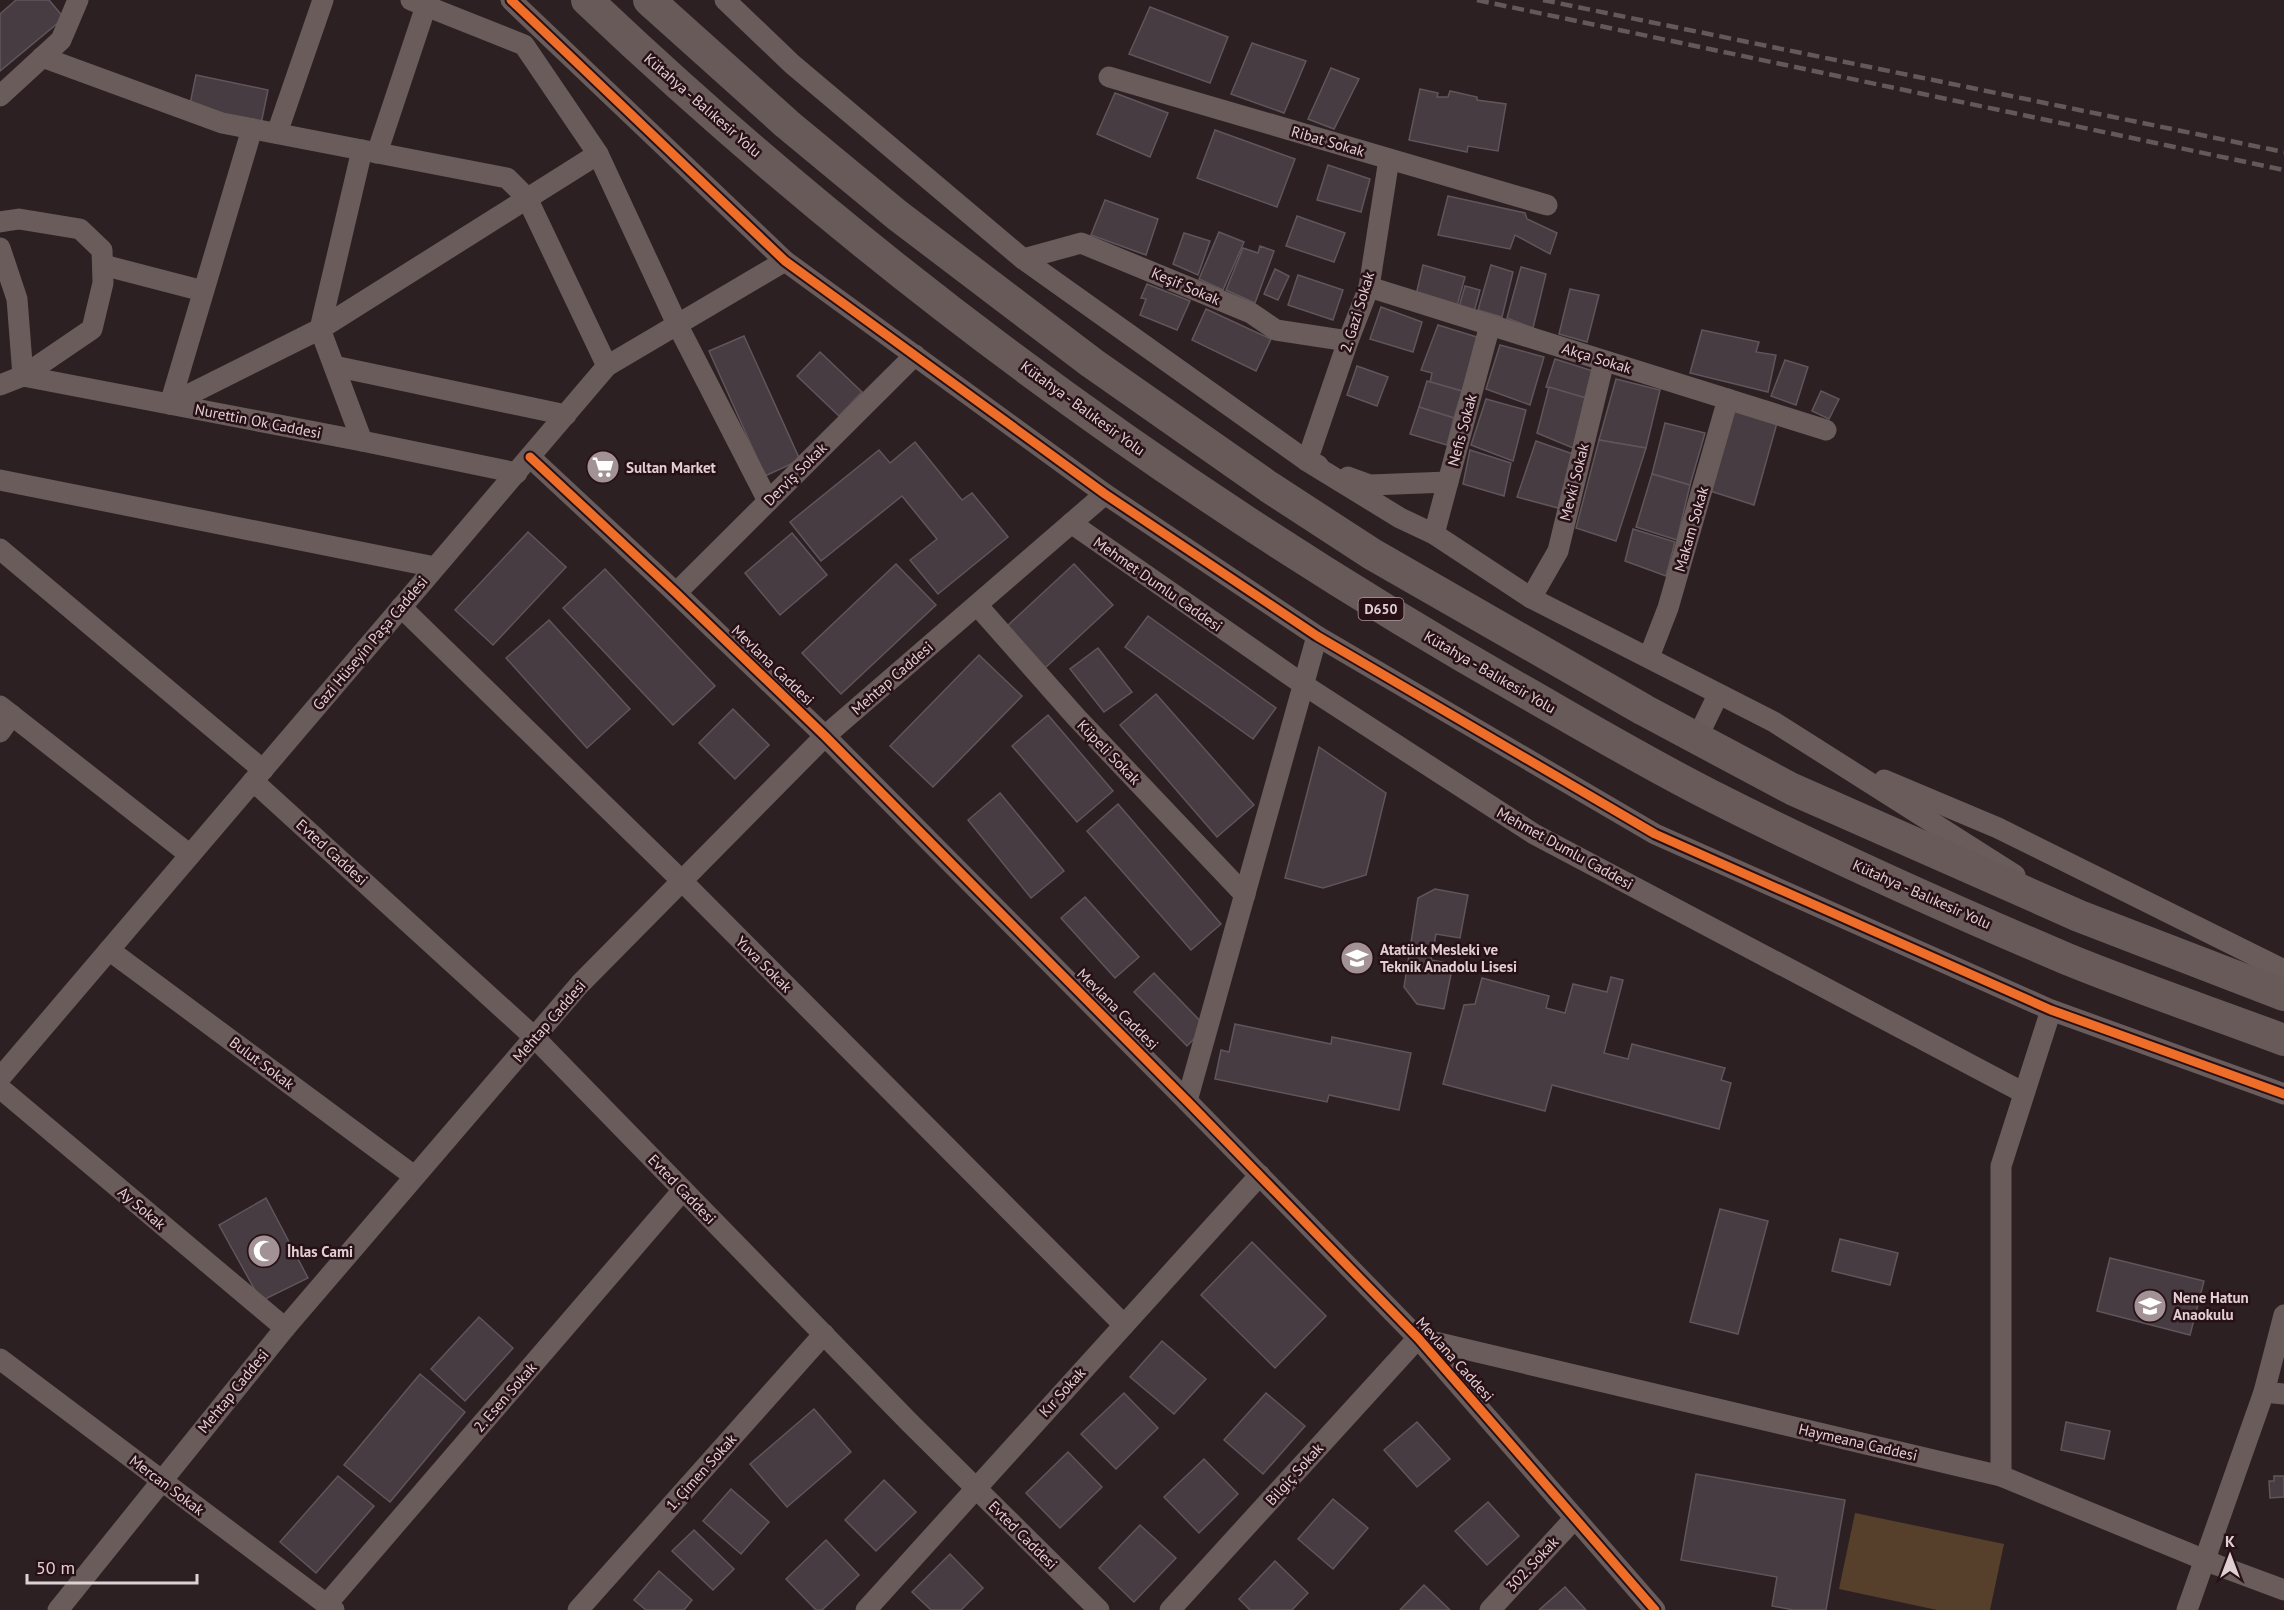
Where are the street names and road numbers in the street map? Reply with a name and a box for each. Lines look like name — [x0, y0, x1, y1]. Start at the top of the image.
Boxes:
street label: Kütahya - Balıkesir Yolu — [640, 49, 766, 161]
street label: Ribat Sokak — [1289, 121, 1368, 161]
street label: Keşif Sokak — [1149, 263, 1224, 309]
street label: 2. Gazi Sokak — [1336, 269, 1379, 355]
street label: Akça Sokak — [1560, 338, 1635, 378]
street label: Kütahya - Balıkesir Yolu — [1017, 356, 1149, 460]
street label: Nefis Sokak — [1443, 391, 1481, 468]
street label: Nurettin Ok Caddesi — [193, 399, 323, 443]
street label: Derviş Sokak — [759, 438, 831, 510]
street label: Mevki Sokak — [1555, 440, 1593, 523]
street label: Makam Sokak — [1670, 483, 1712, 574]
street label: Mehmet Dumlu Caddesi — [1090, 532, 1226, 636]
street label: Gazi Hüseyin Paşa Caddesi — [308, 572, 432, 714]
road number: D650 — [1358, 598, 1404, 620]
street label: Mevlana Caddesi — [728, 621, 818, 709]
street label: Kütahya - Balıkesir Yolu — [1421, 626, 1559, 718]
street label: Mehtap Caddesi — [847, 637, 937, 719]
street label: Küpeli Sokak — [1073, 715, 1145, 789]
street label: Mehmet Dumlu Caddesi — [1493, 803, 1637, 893]
street label: Evted Caddesi — [292, 815, 372, 889]
street label: Kütahya - Balıkesir Yolu — [1850, 855, 1994, 933]
street label: Yuva Sokak — [732, 932, 797, 997]
street label: Mevlana Caddesi — [1073, 964, 1163, 1054]
street label: Mehtap Caddesi — [508, 976, 590, 1066]
street label: Bulut Sokak — [226, 1032, 299, 1094]
street label: Evted Caddesi — [644, 1150, 720, 1228]
street label: Ay Sokak — [114, 1183, 170, 1234]
street label: Mevlana Caddesi — [1412, 1313, 1498, 1405]
street label: Mehtap Caddesi — [193, 1345, 273, 1437]
street label: 2. Esen Sokak — [470, 1358, 541, 1436]
street label: Kır Sokak — [1035, 1363, 1090, 1421]
street label: Haymeana Caddesi — [1797, 1419, 1919, 1465]
street label: 1. Çimen Sokak — [662, 1429, 741, 1514]
street label: Bilgiç Sokak — [1261, 1438, 1328, 1509]
street label: Mercan Sokak — [126, 1451, 209, 1520]
street label: Evted Caddesi — [985, 1497, 1061, 1573]
street label: 302. Sokak — [1502, 1532, 1563, 1595]

